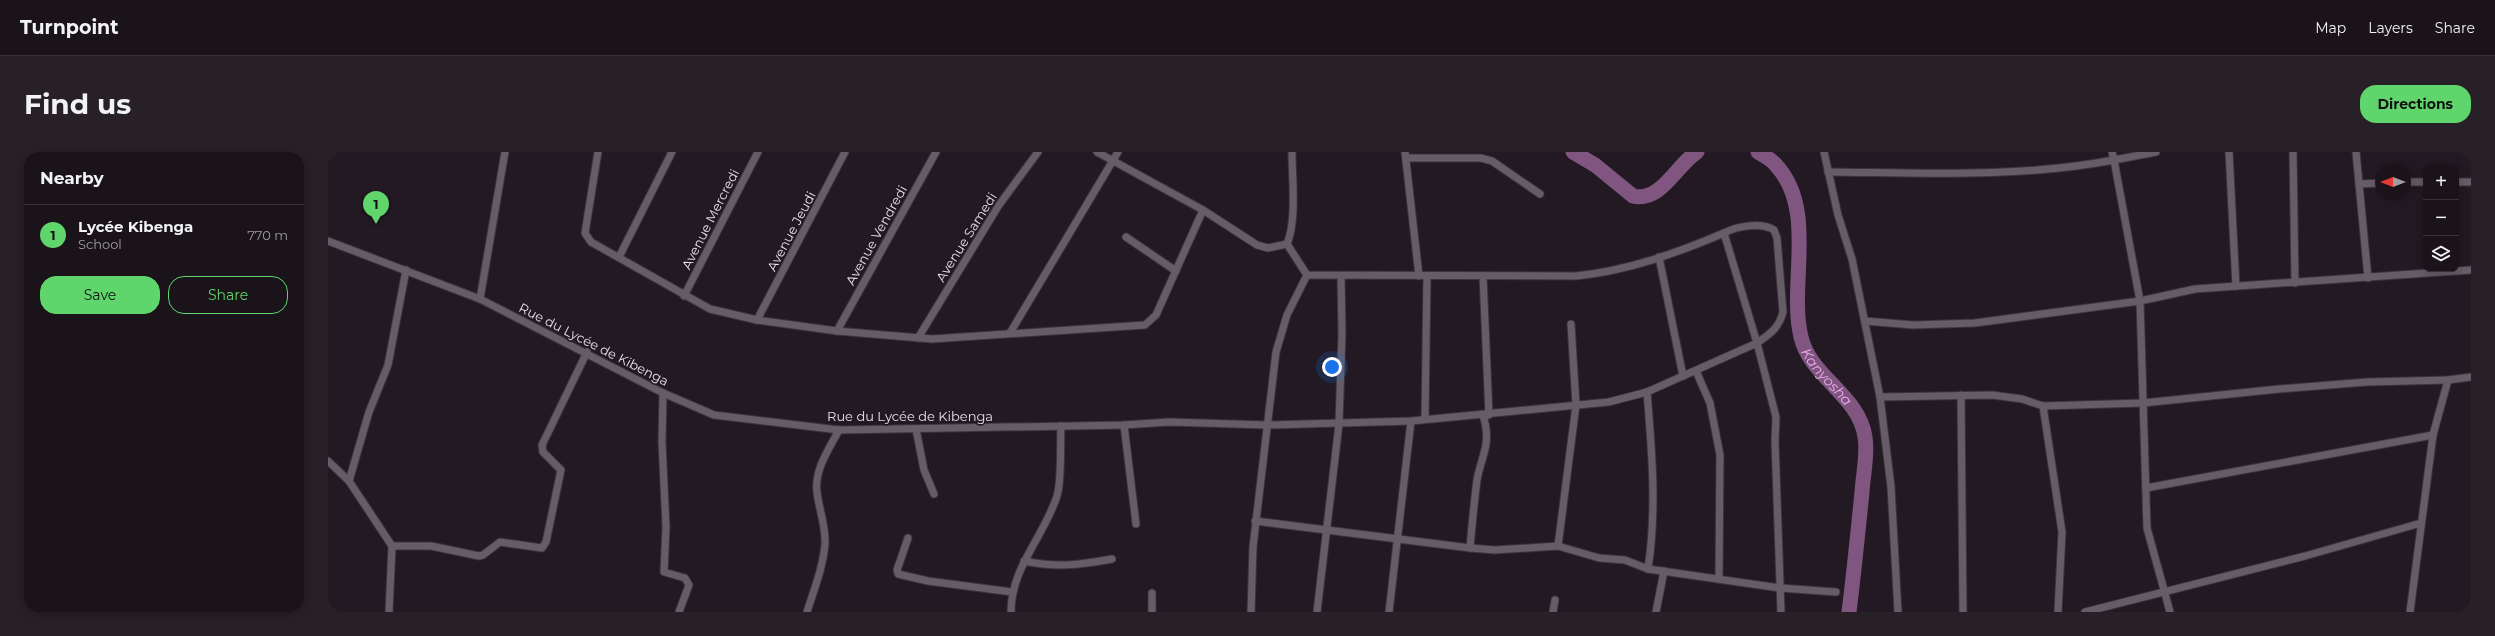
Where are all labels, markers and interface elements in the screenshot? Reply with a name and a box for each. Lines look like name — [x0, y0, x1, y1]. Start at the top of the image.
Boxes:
text: Turnpoint — [20, 16, 119, 39]
text: Map — [2315, 19, 2346, 37]
text: Layers — [2368, 19, 2413, 37]
text: Share — [2435, 19, 2475, 37]
button: Directions — [2360, 85, 2471, 123]
text: Find us — [24, 87, 131, 121]
north arrow — [2375, 164, 2411, 200]
map controls — [2423, 164, 2459, 272]
button: + — [2423, 164, 2459, 200]
street label: Avenue Mercredi — [678, 166, 742, 272]
text: Nearby — [40, 168, 104, 188]
street label: Avenue Vendredi — [842, 182, 910, 288]
street label: Avenue Jeudi — [763, 188, 819, 274]
street label: Avenue Samedi — [932, 189, 1000, 285]
pin: 1 — [363, 191, 389, 224]
button: − — [2423, 200, 2459, 236]
text: Lycée Kibenga — [78, 217, 193, 236]
text: 1 — [50, 227, 56, 243]
text: 770 m — [247, 227, 288, 243]
text: School — [78, 236, 122, 252]
button: layers — [2423, 236, 2459, 272]
button: Save — [40, 276, 160, 314]
button: Share — [168, 276, 288, 314]
street label: Rue du Lycée de Kibenga — [516, 299, 672, 389]
water label: Kanyosha — [1797, 345, 1856, 409]
your location — [1322, 357, 1342, 377]
street label: Rue du Lycée de Kibenga — [827, 408, 993, 424]

